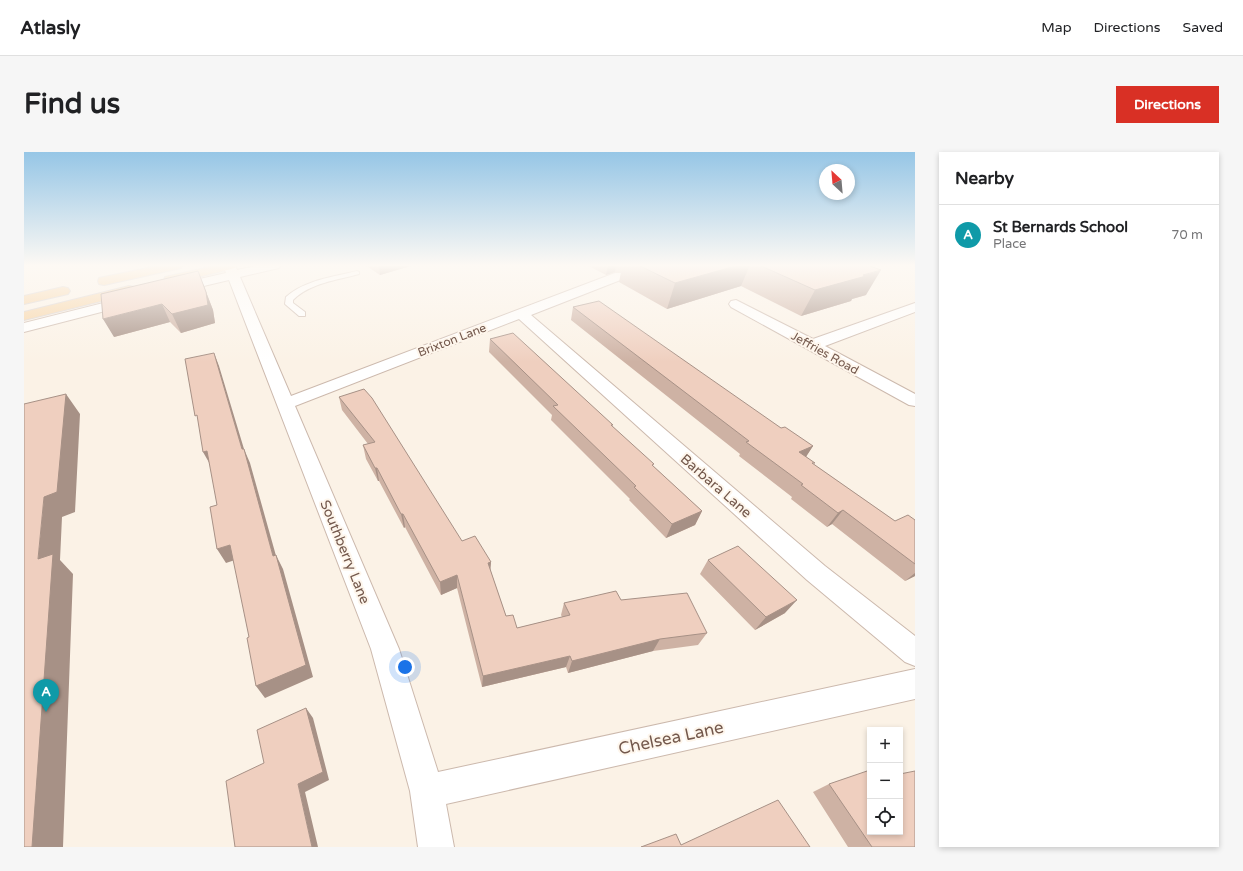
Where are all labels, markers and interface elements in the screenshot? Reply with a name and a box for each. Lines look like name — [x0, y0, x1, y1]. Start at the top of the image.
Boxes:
text: Atlasly — [20, 17, 80, 39]
text: Map — [1041, 19, 1072, 36]
text: Directions — [1094, 19, 1161, 36]
text: Saved — [1183, 19, 1223, 36]
button: Directions — [1116, 86, 1219, 123]
text: Find us — [24, 87, 120, 121]
north arrow — [819, 164, 855, 200]
text: Nearby — [955, 168, 1014, 189]
text: St Bernards School — [993, 218, 1128, 236]
text: A — [963, 227, 973, 243]
text: 70 m — [1171, 227, 1203, 243]
text: Place — [993, 236, 1026, 252]
street label: Brixton Lane — [416, 320, 488, 359]
street label: Jeffries Road — [789, 329, 861, 377]
street label: Barbara Lane — [677, 450, 755, 522]
street label: Southberry Lane — [316, 498, 374, 607]
your location — [395, 657, 415, 677]
pin: A — [33, 679, 59, 712]
street label: Chelsea Lane — [616, 717, 726, 759]
map controls — [867, 727, 903, 835]
button: + — [867, 727, 903, 763]
button: − — [867, 763, 903, 799]
button: locate — [867, 799, 903, 835]

